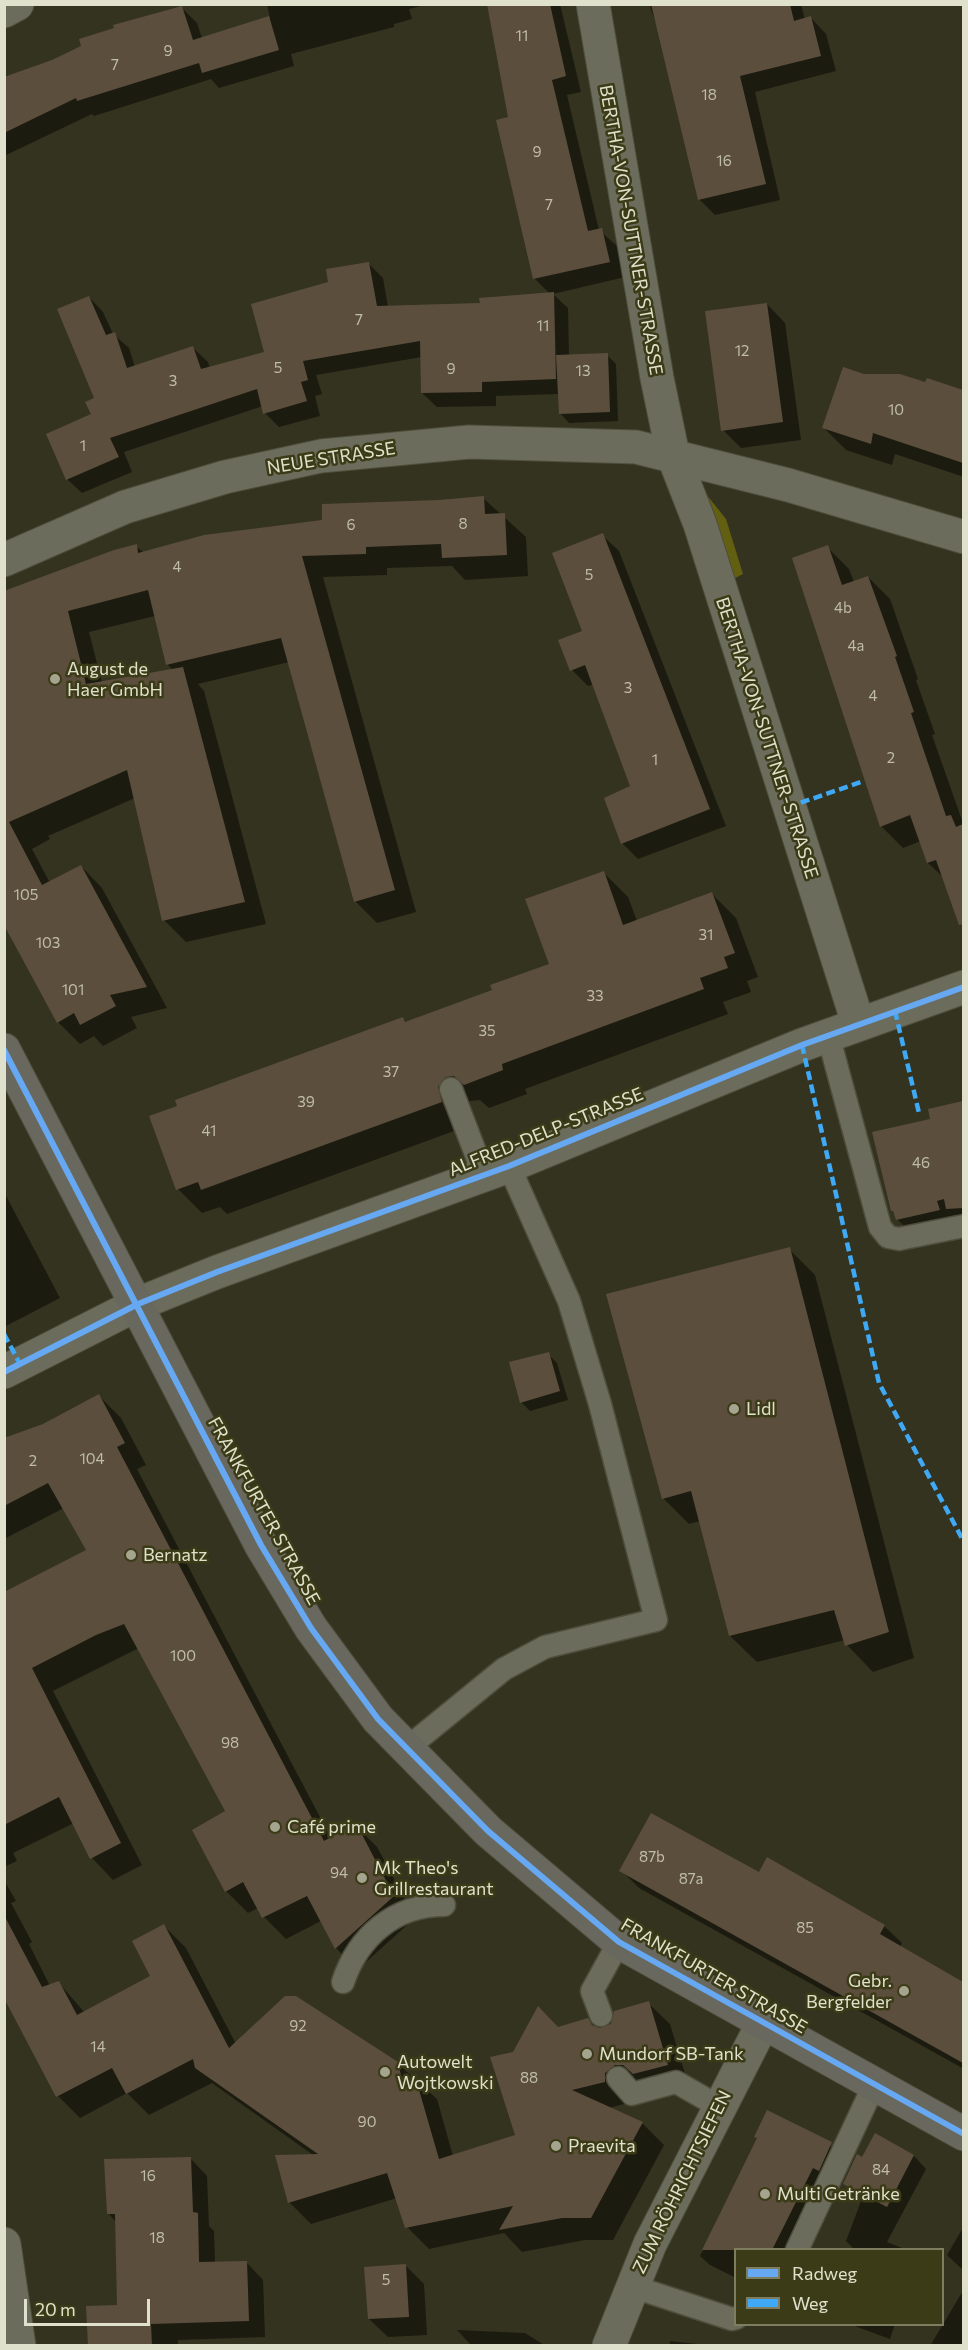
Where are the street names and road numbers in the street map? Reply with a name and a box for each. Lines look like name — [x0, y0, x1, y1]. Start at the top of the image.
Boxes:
street label: BERTHA-VON-SUTTNER-STRASSE — [595, 83, 667, 377]
street label: NEUE STRASSE — [265, 437, 397, 479]
street label: BERTHA-VON-SUTTNER-STRASSE — [711, 595, 823, 881]
street label: ALFRED-DELP-STRASSE — [446, 1083, 646, 1181]
street label: FRANKFURTER STRASSE — [203, 1413, 325, 1609]
street label: FRANKFURTER STRASSE — [617, 1914, 811, 2038]
street label: ZUM RÖHRICHTSIEFEN — [628, 2087, 736, 2277]

